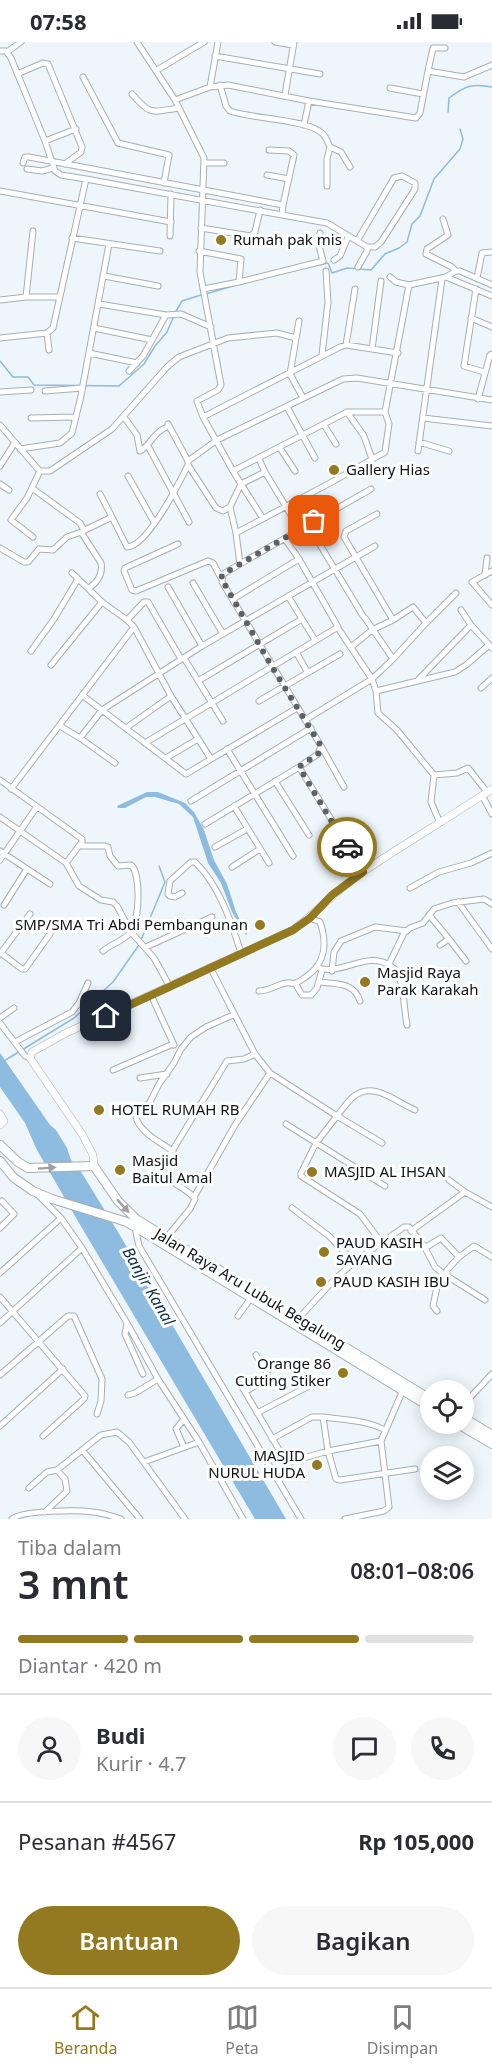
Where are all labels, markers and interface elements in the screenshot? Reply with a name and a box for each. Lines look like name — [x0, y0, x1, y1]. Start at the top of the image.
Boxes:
text: 07:58 — [30, 6, 87, 36]
place label: Rumah pak mis — [233, 229, 342, 249]
marker: Rumah pak mis — [214, 233, 228, 247]
place label: Gallery Hias — [346, 459, 430, 479]
marker: Gallery Hias — [327, 463, 341, 477]
pin — [288, 495, 339, 546]
icon: bag — [297, 504, 330, 537]
courier — [317, 817, 377, 877]
icon: car — [331, 831, 364, 864]
place label: SMP/SMA Tri Abdi Pembangunan — [15, 914, 248, 934]
marker: SMP/SMA Tri Abdi Pembangunan — [253, 918, 267, 932]
place label: Masjid Raya Parak Karakah — [377, 962, 478, 999]
marker: Masjid Raya Parak Karakah — [358, 975, 372, 989]
pin — [80, 990, 131, 1041]
icon: home — [89, 999, 122, 1032]
place label: HOTEL RUMAH RB — [111, 1099, 239, 1119]
marker: HOTEL RUMAH RB — [92, 1103, 106, 1117]
place label: Masjid Baitul Amal — [132, 1150, 212, 1187]
place label: MASJID AL IHSAN — [324, 1161, 446, 1181]
one-way arrow — [37, 1163, 56, 1173]
marker: Masjid Baitul Amal — [113, 1163, 127, 1177]
marker: MASJID AL IHSAN — [305, 1165, 319, 1179]
one-way arrow — [116, 1198, 129, 1213]
street label: Jalan Raya Aru Lubuk Begalung — [150, 1222, 350, 1353]
place label: PAUD KASIH SAYANG — [336, 1232, 423, 1269]
water label: Banjir Kanal — [118, 1243, 181, 1330]
marker: PAUD KASIH SAYANG — [317, 1245, 331, 1259]
place label: PAUD KASIH IBU — [333, 1271, 450, 1291]
marker: PAUD KASIH IBU — [314, 1275, 328, 1289]
place label: Orange 86 Cutting Stiker — [235, 1353, 331, 1390]
marker: Orange 86 Cutting Stiker — [336, 1366, 350, 1380]
map controls — [420, 1380, 474, 1500]
button: locate — [420, 1380, 474, 1434]
place label: MASJID NURUL HUDA — [208, 1445, 305, 1482]
button: layers — [420, 1446, 474, 1500]
marker: MASJID NURUL HUDA — [310, 1458, 324, 1472]
text: Tiba dalam — [18, 1534, 122, 1561]
text: 08:01–08:06 — [350, 1555, 474, 1585]
text: 3 mnt — [18, 1557, 129, 1610]
text: Diantar · 420 m — [18, 1652, 162, 1679]
button: person — [18, 1717, 81, 1780]
button: chat — [333, 1717, 396, 1780]
button: phone — [411, 1717, 474, 1780]
text: Budi — [96, 1720, 145, 1750]
text: Kurir · 4.7 — [96, 1750, 186, 1777]
text: Pesanan #4567 — [18, 1826, 176, 1856]
text: Rp 105,000 — [358, 1826, 474, 1856]
button: Bantuan — [18, 1906, 240, 1975]
button: Bagikan — [252, 1906, 474, 1975]
tab: Beranda — [54, 2001, 117, 2059]
tab: Peta — [225, 2001, 259, 2059]
tab: Disimpan — [367, 2001, 438, 2059]

